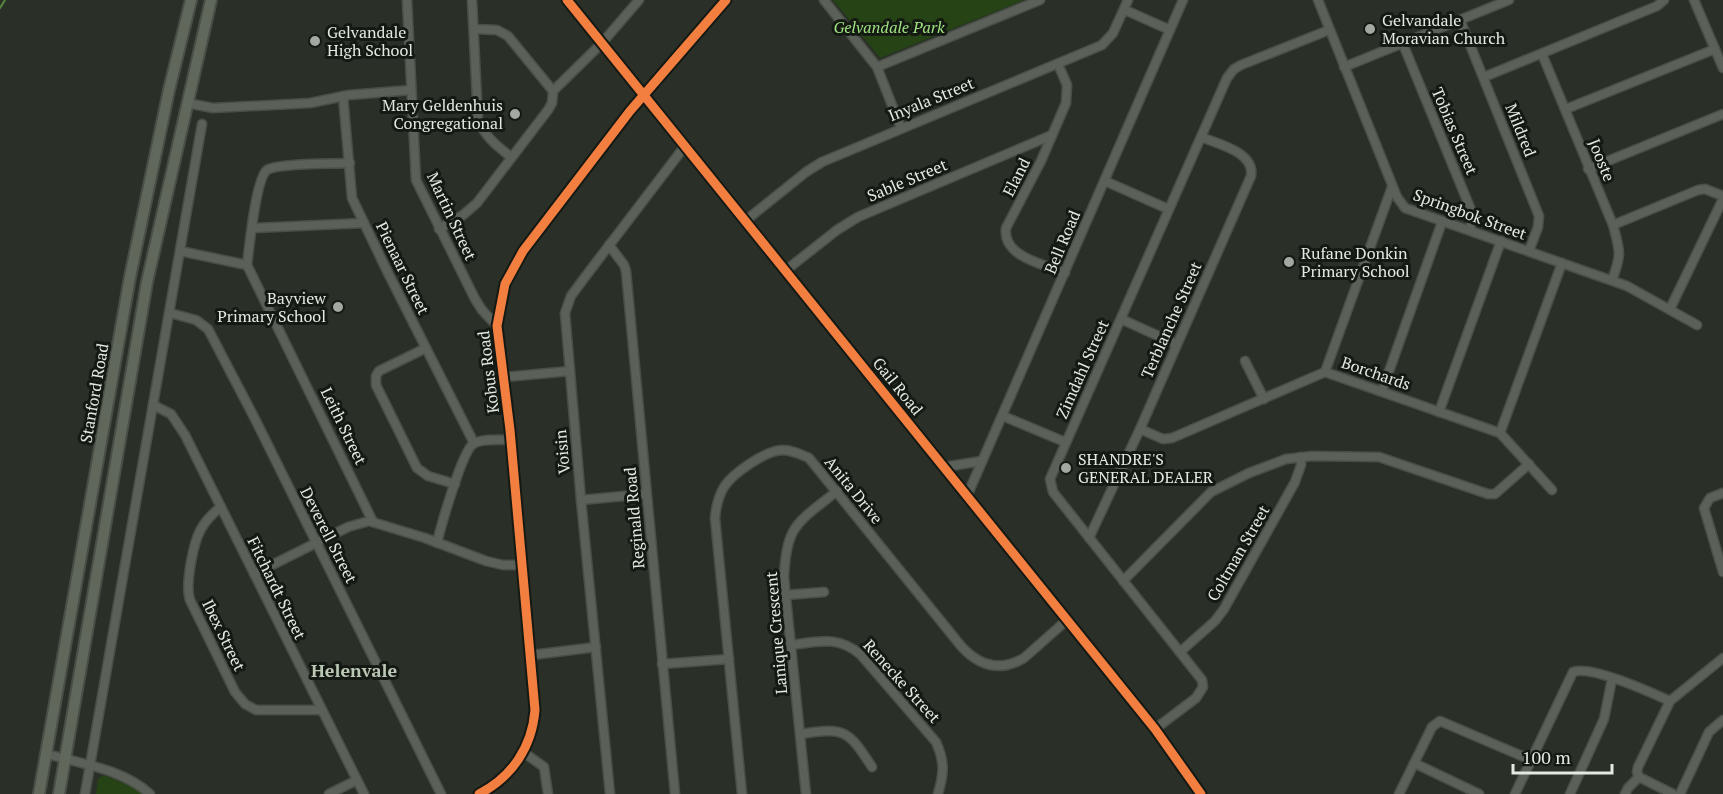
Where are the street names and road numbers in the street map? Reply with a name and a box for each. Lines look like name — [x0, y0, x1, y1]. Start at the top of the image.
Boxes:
street label: Inyala Street — [885, 72, 977, 126]
street label: Tobias Street — [1427, 84, 1483, 178]
street label: Mildred — [1500, 100, 1542, 160]
street label: Jooste — [1584, 135, 1620, 185]
street label: Sable Street — [864, 153, 950, 207]
street label: Eland — [997, 154, 1035, 200]
street label: Martin Street — [422, 168, 482, 264]
street label: Springbok Street — [1410, 183, 1530, 245]
street label: Bell Road — [1039, 207, 1085, 277]
street label: Pienaar Street — [371, 218, 435, 318]
street label: Terblanche Street — [1135, 258, 1207, 382]
street label: Zimdahl Street — [1050, 316, 1114, 422]
street label: Kobus Road — [472, 329, 504, 414]
street label: Stanford Road — [74, 341, 114, 445]
street label: Borchards — [1339, 351, 1414, 395]
street label: Gail Road — [868, 353, 928, 420]
street label: Leith Street — [316, 384, 372, 468]
street label: Voisin — [549, 428, 575, 475]
street label: Anita Drive — [820, 451, 888, 529]
street label: Reginald Road — [619, 466, 649, 570]
street label: Deverell Street — [295, 483, 363, 587]
street label: Coltman Street — [1202, 501, 1274, 605]
street label: Fitchardt Street — [243, 533, 311, 643]
street label: Lanique Crescent — [760, 571, 792, 695]
street label: Ibex Street — [197, 596, 251, 674]
street label: Renecke Street — [858, 634, 946, 728]

